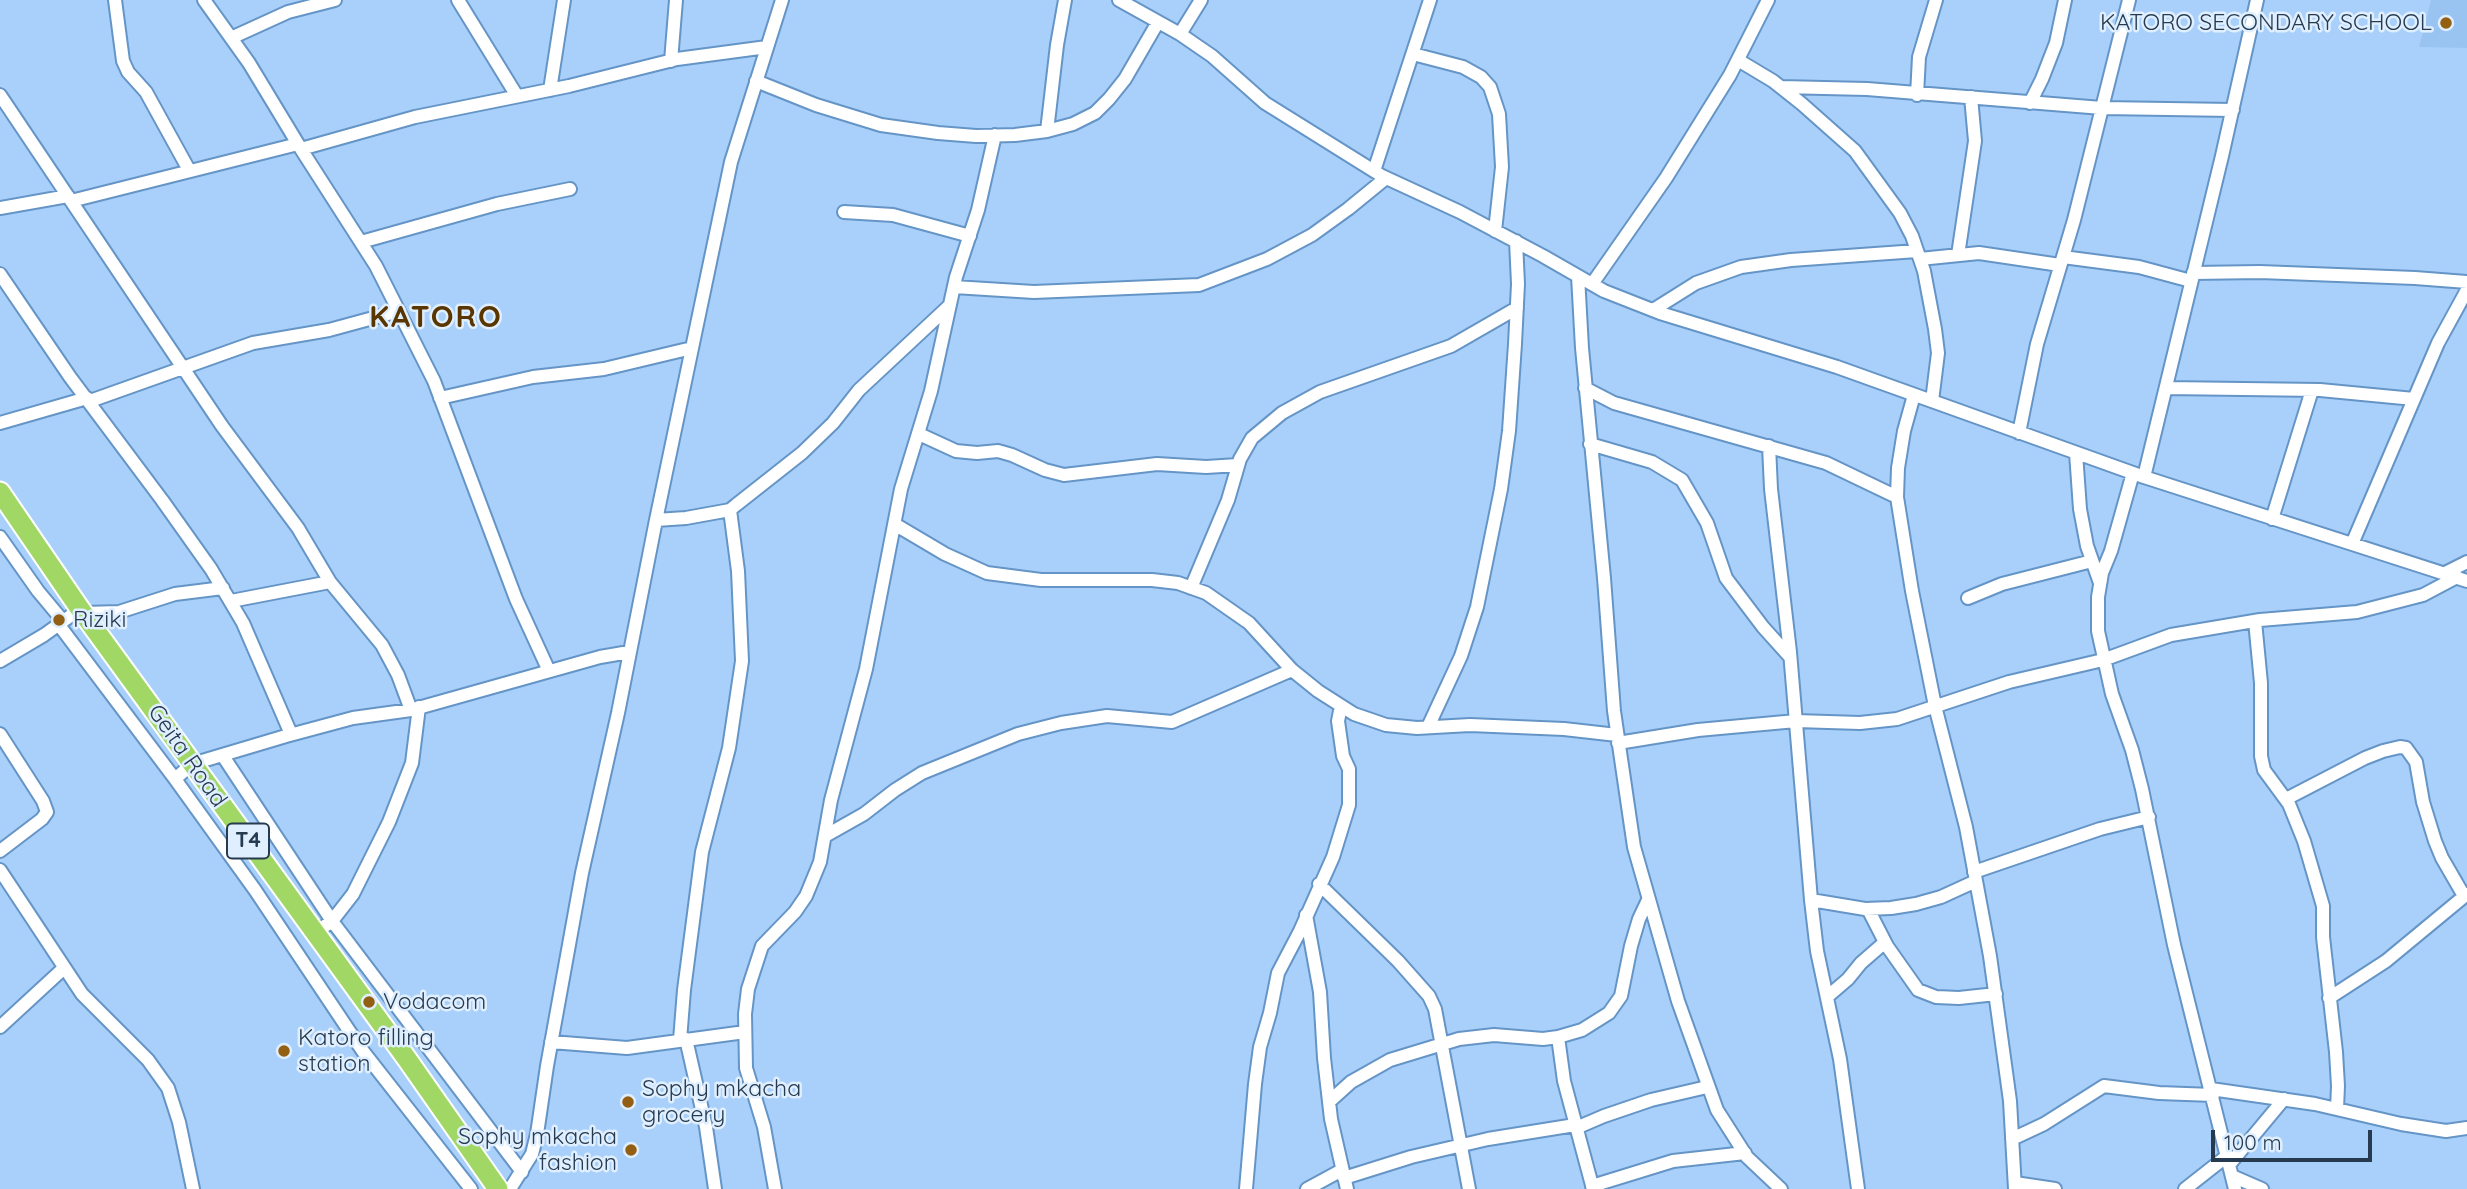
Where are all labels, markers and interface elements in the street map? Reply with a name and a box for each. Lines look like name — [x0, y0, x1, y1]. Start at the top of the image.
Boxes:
place label: KATORO SECONDARY SCHOOL — [2100, 9, 2432, 37]
marker: KATORO SECONDARY SCHOOL — [2438, 15, 2454, 31]
district label: KATORO — [370, 300, 502, 336]
place label: Riziki — [73, 606, 126, 634]
marker: Riziki — [51, 612, 67, 628]
street label: Geita Road — [142, 699, 232, 813]
road number: T4 — [227, 824, 269, 858]
place label: Vodacom — [383, 988, 486, 1016]
marker: Vodacom — [361, 994, 377, 1010]
place label: Katoro filling station — [298, 1024, 434, 1078]
marker: Katoro filling station — [276, 1043, 292, 1059]
place label: Sophy mkacha grocery — [642, 1075, 801, 1129]
marker: Sophy mkacha grocery — [620, 1094, 636, 1110]
scale bar — [2215, 1116, 2376, 1160]
place label: Sophy mkacha fashion — [458, 1123, 617, 1177]
text: 100 m — [2224, 1129, 2282, 1155]
marker: Sophy mkacha fashion — [623, 1142, 639, 1158]

